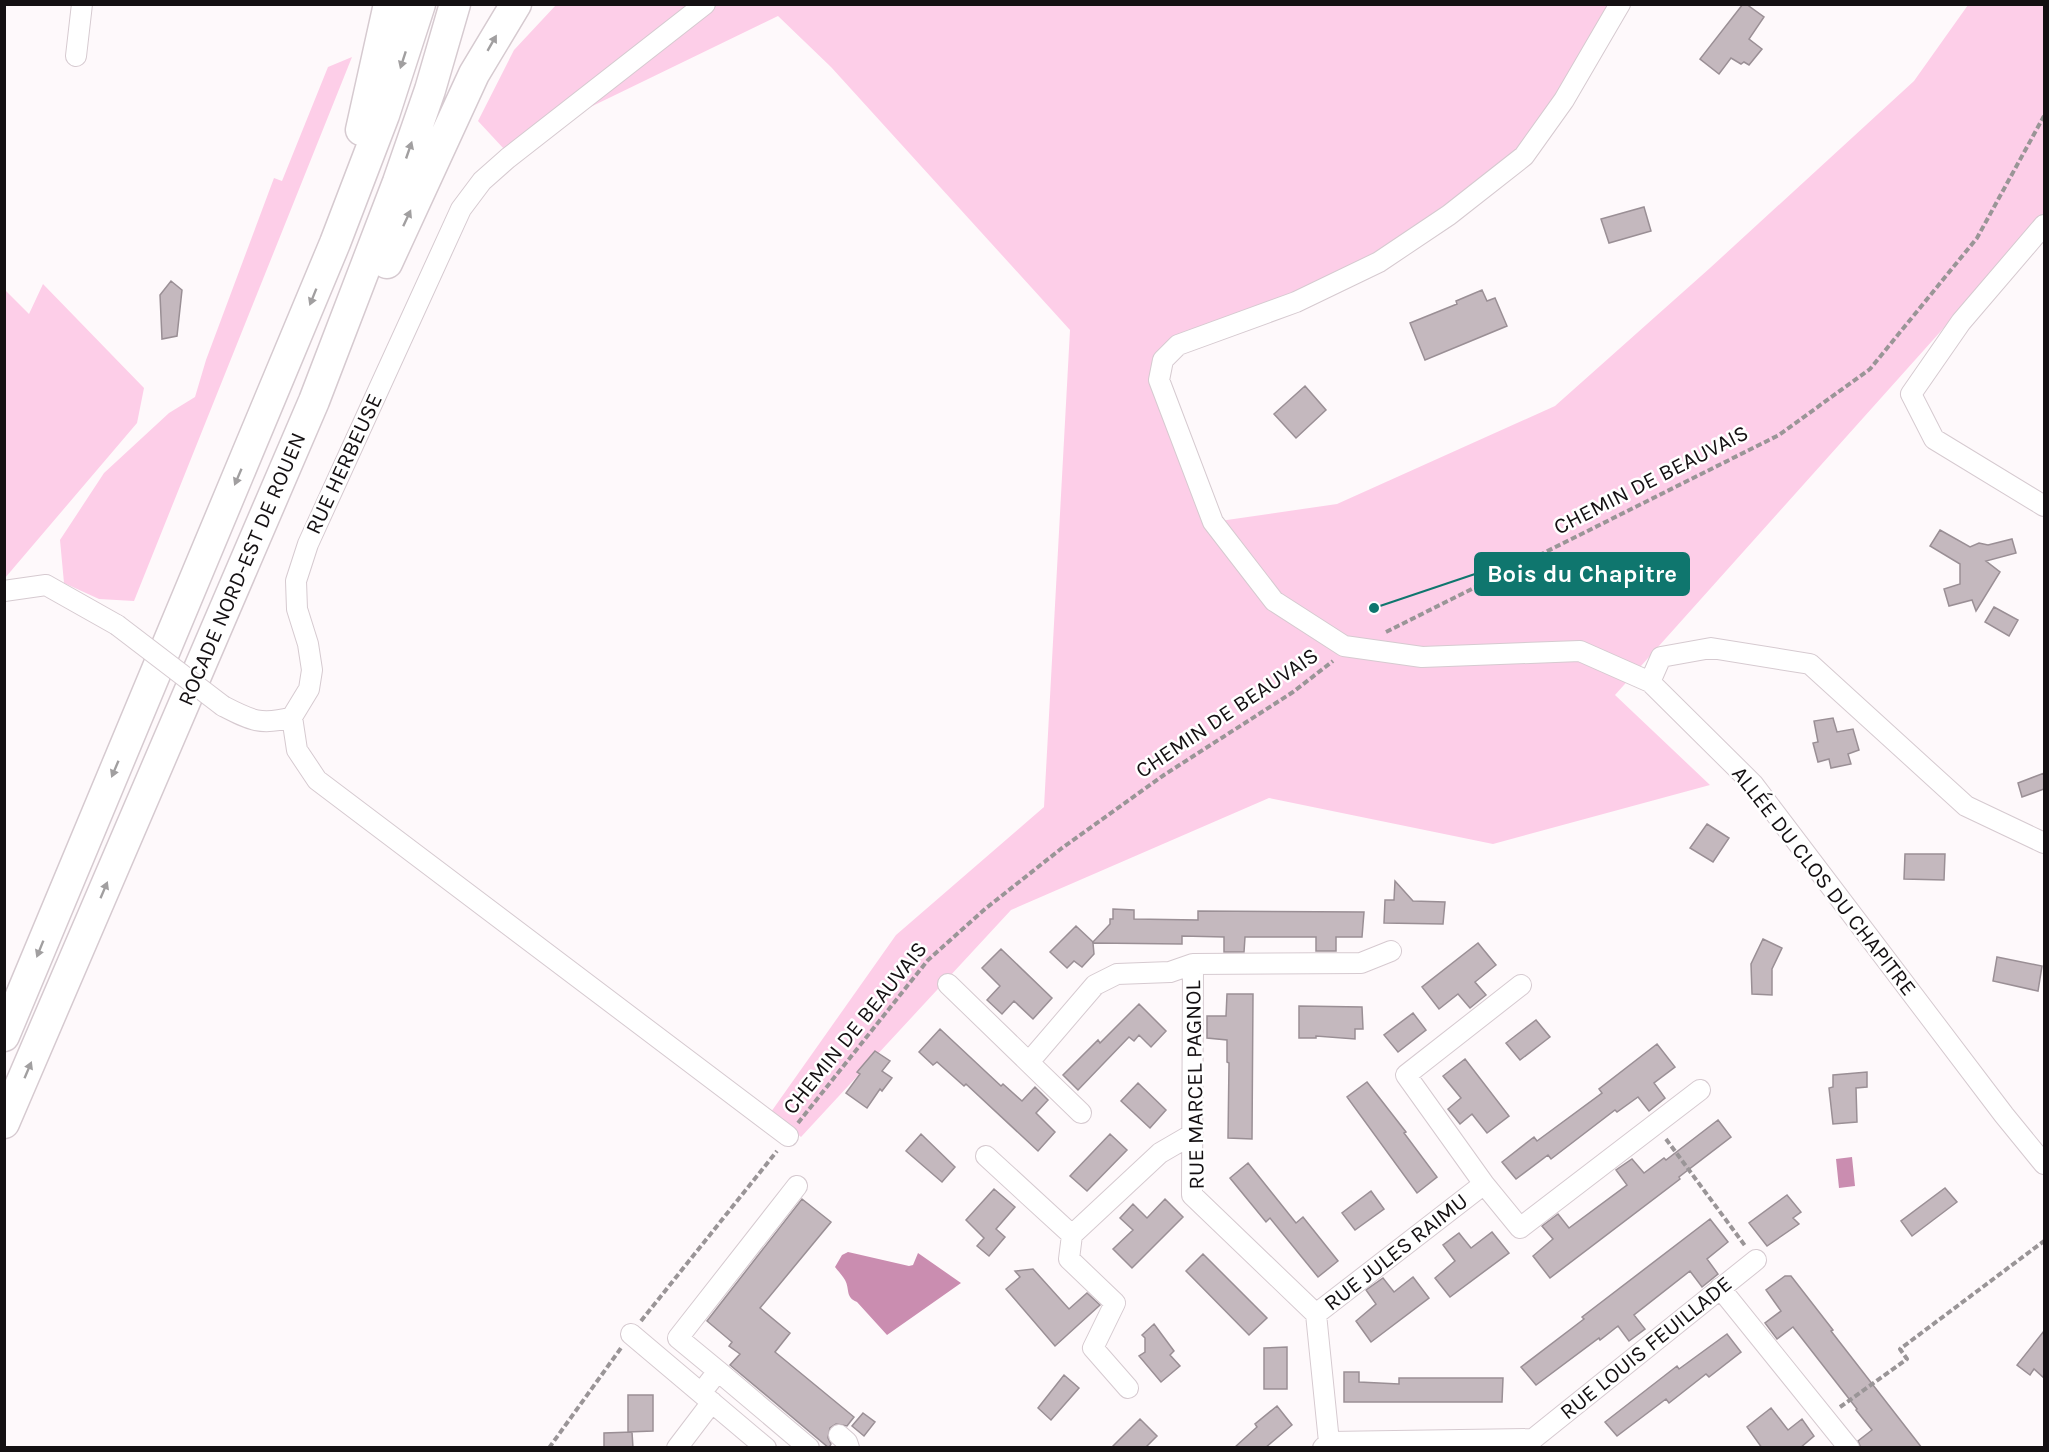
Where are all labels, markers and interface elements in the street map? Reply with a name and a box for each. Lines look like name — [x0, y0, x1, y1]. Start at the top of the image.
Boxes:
one-way arrow — [487, 35, 498, 51]
one-way arrow — [397, 51, 407, 69]
one-way arrow — [405, 141, 415, 159]
one-way arrow — [403, 210, 412, 227]
one-way arrow — [308, 288, 317, 306]
street label: RUE HERBEUSE — [300, 390, 388, 538]
street label: CHEMIN DE BEAUVAIS — [1550, 420, 1752, 540]
street label: ROCADE NORD-EST DE ROUEN — [173, 428, 311, 710]
one-way arrow — [233, 468, 242, 486]
callout: Bois du Chapitre — [1475, 553, 1689, 595]
text: Bois du Chapitre — [1487, 560, 1677, 588]
street label: CHEMIN DE BEAUVAIS — [1131, 642, 1323, 784]
one-way arrow — [110, 760, 119, 778]
street label: ALLÉE DU CLOS DU CHAPITRE — [1726, 761, 1922, 1001]
one-way arrow — [100, 882, 109, 899]
street label: CHEMIN DE BEAUVAIS — [777, 936, 933, 1120]
one-way arrow — [35, 940, 44, 958]
street label: RUE MARCEL PAGNOL — [1180, 979, 1210, 1190]
one-way arrow — [23, 1061, 32, 1078]
street label: RUE JULES RAIMU — [1319, 1188, 1473, 1316]
street label: RUE LOUIS FEUILLADE — [1555, 1271, 1737, 1425]

